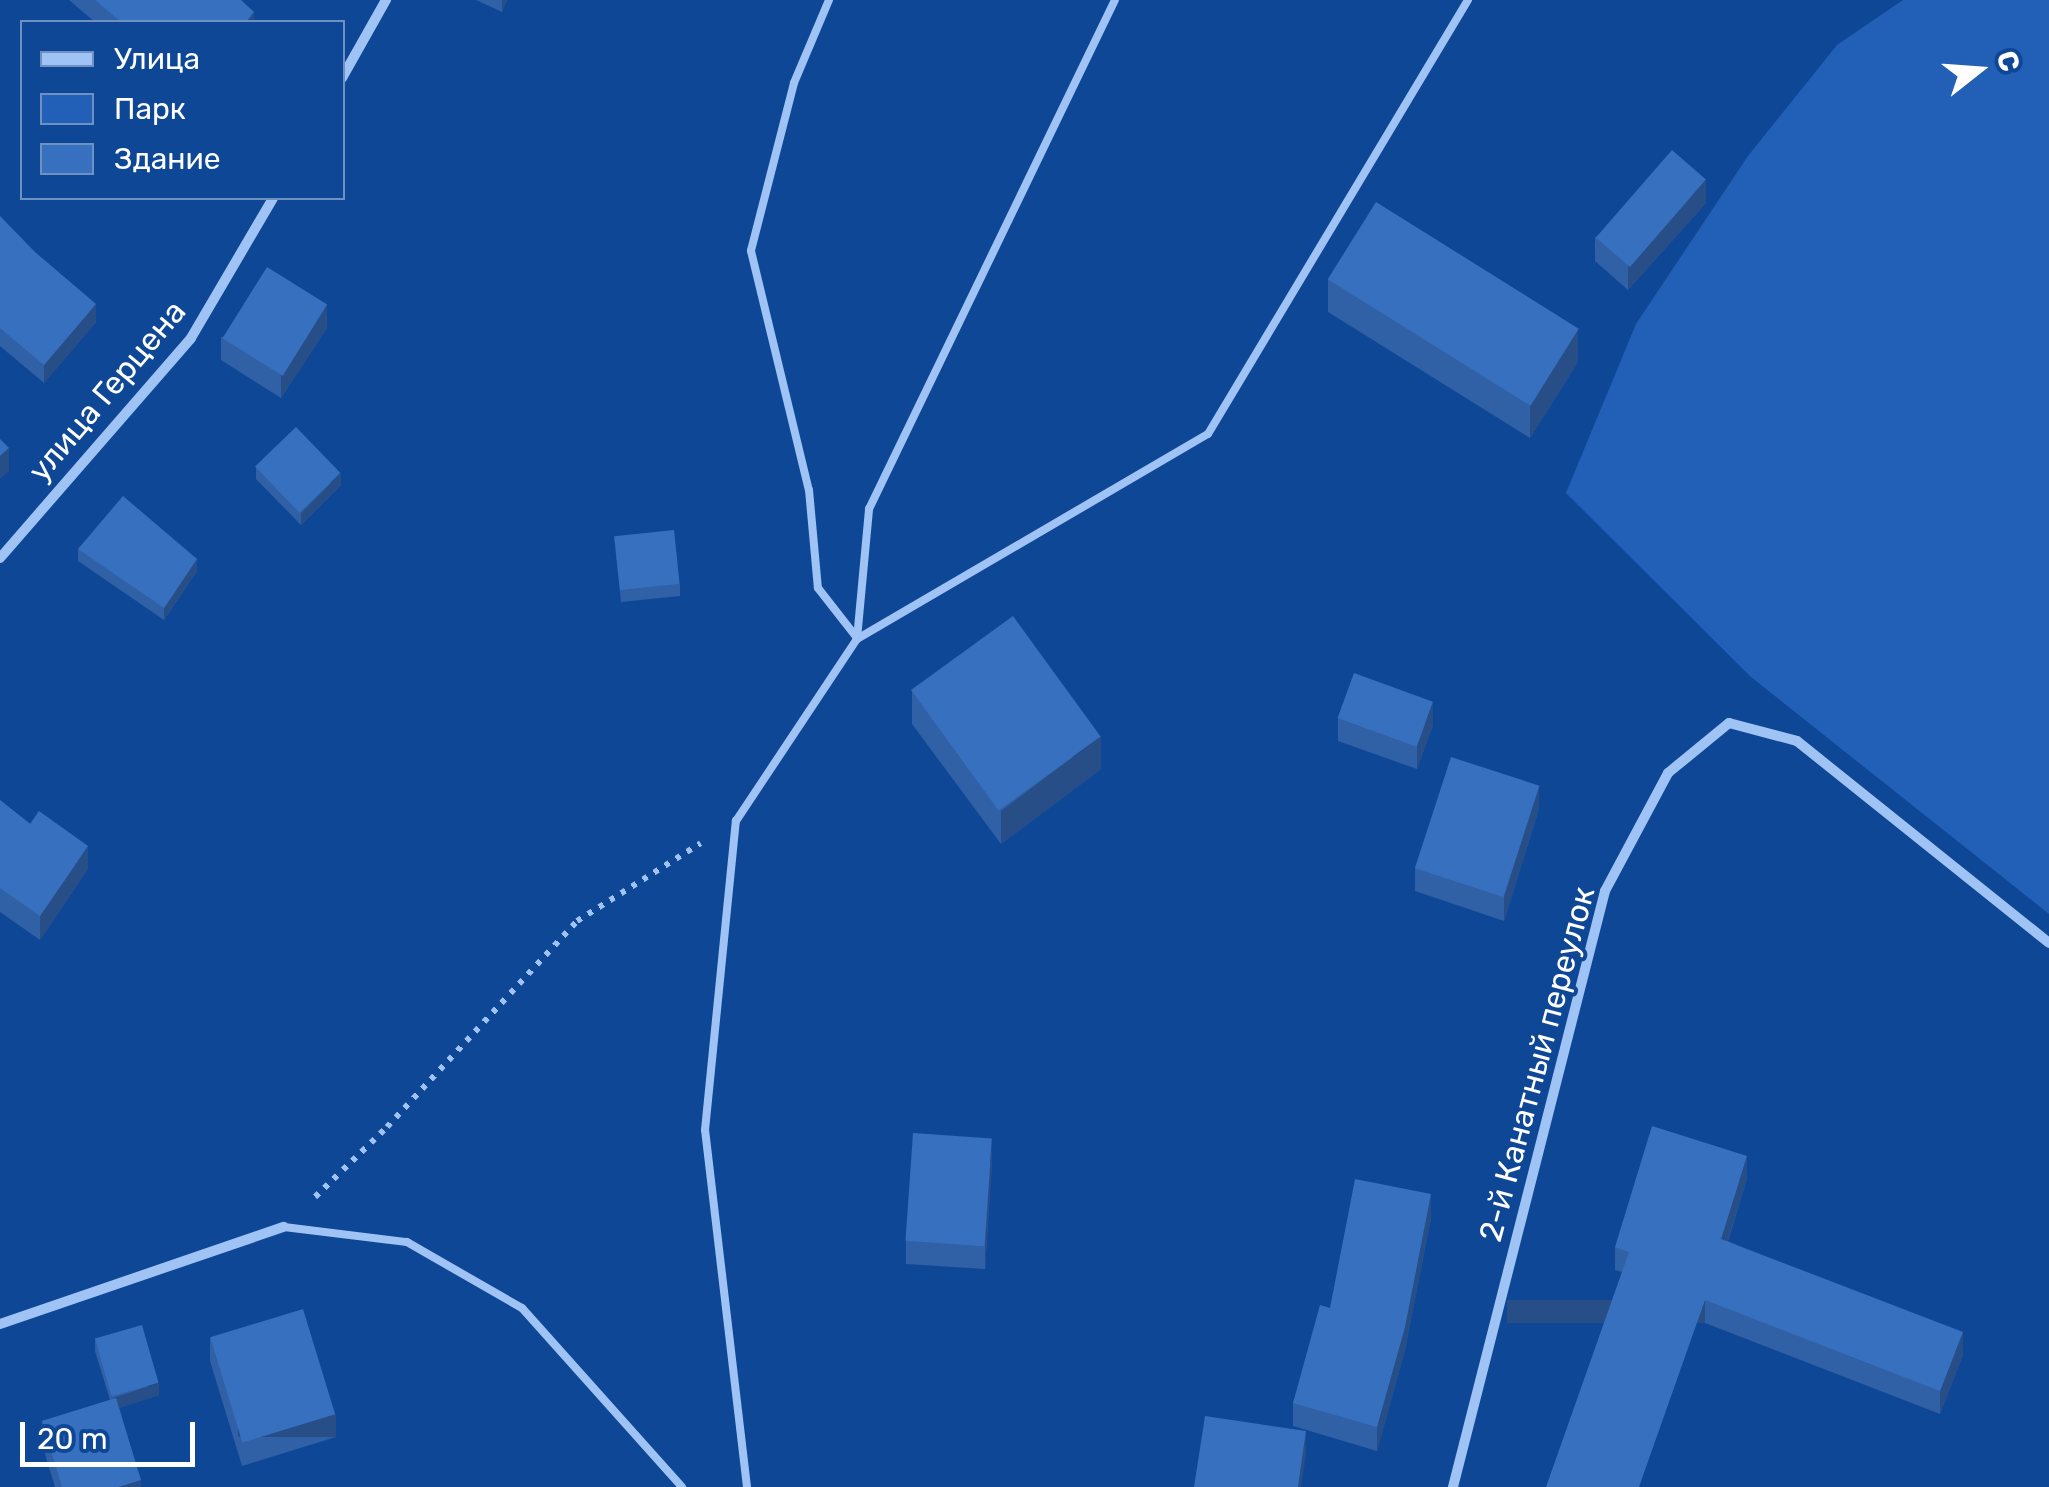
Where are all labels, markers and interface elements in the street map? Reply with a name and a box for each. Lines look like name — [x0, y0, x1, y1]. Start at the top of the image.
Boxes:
legend — [20, 20, 345, 200]
north arrow — [1929, 20, 2029, 120]
text: Улица — [114, 41, 200, 77]
text: С — [1990, 47, 2027, 75]
text: Парк — [114, 91, 186, 127]
text: Здание — [114, 141, 221, 177]
street label: улица Герцена — [20, 293, 194, 489]
street label: 2-й Канатный переулок — [1471, 882, 1603, 1246]
scale bar — [25, 1402, 200, 1464]
text: 20 m — [37, 1421, 108, 1457]

